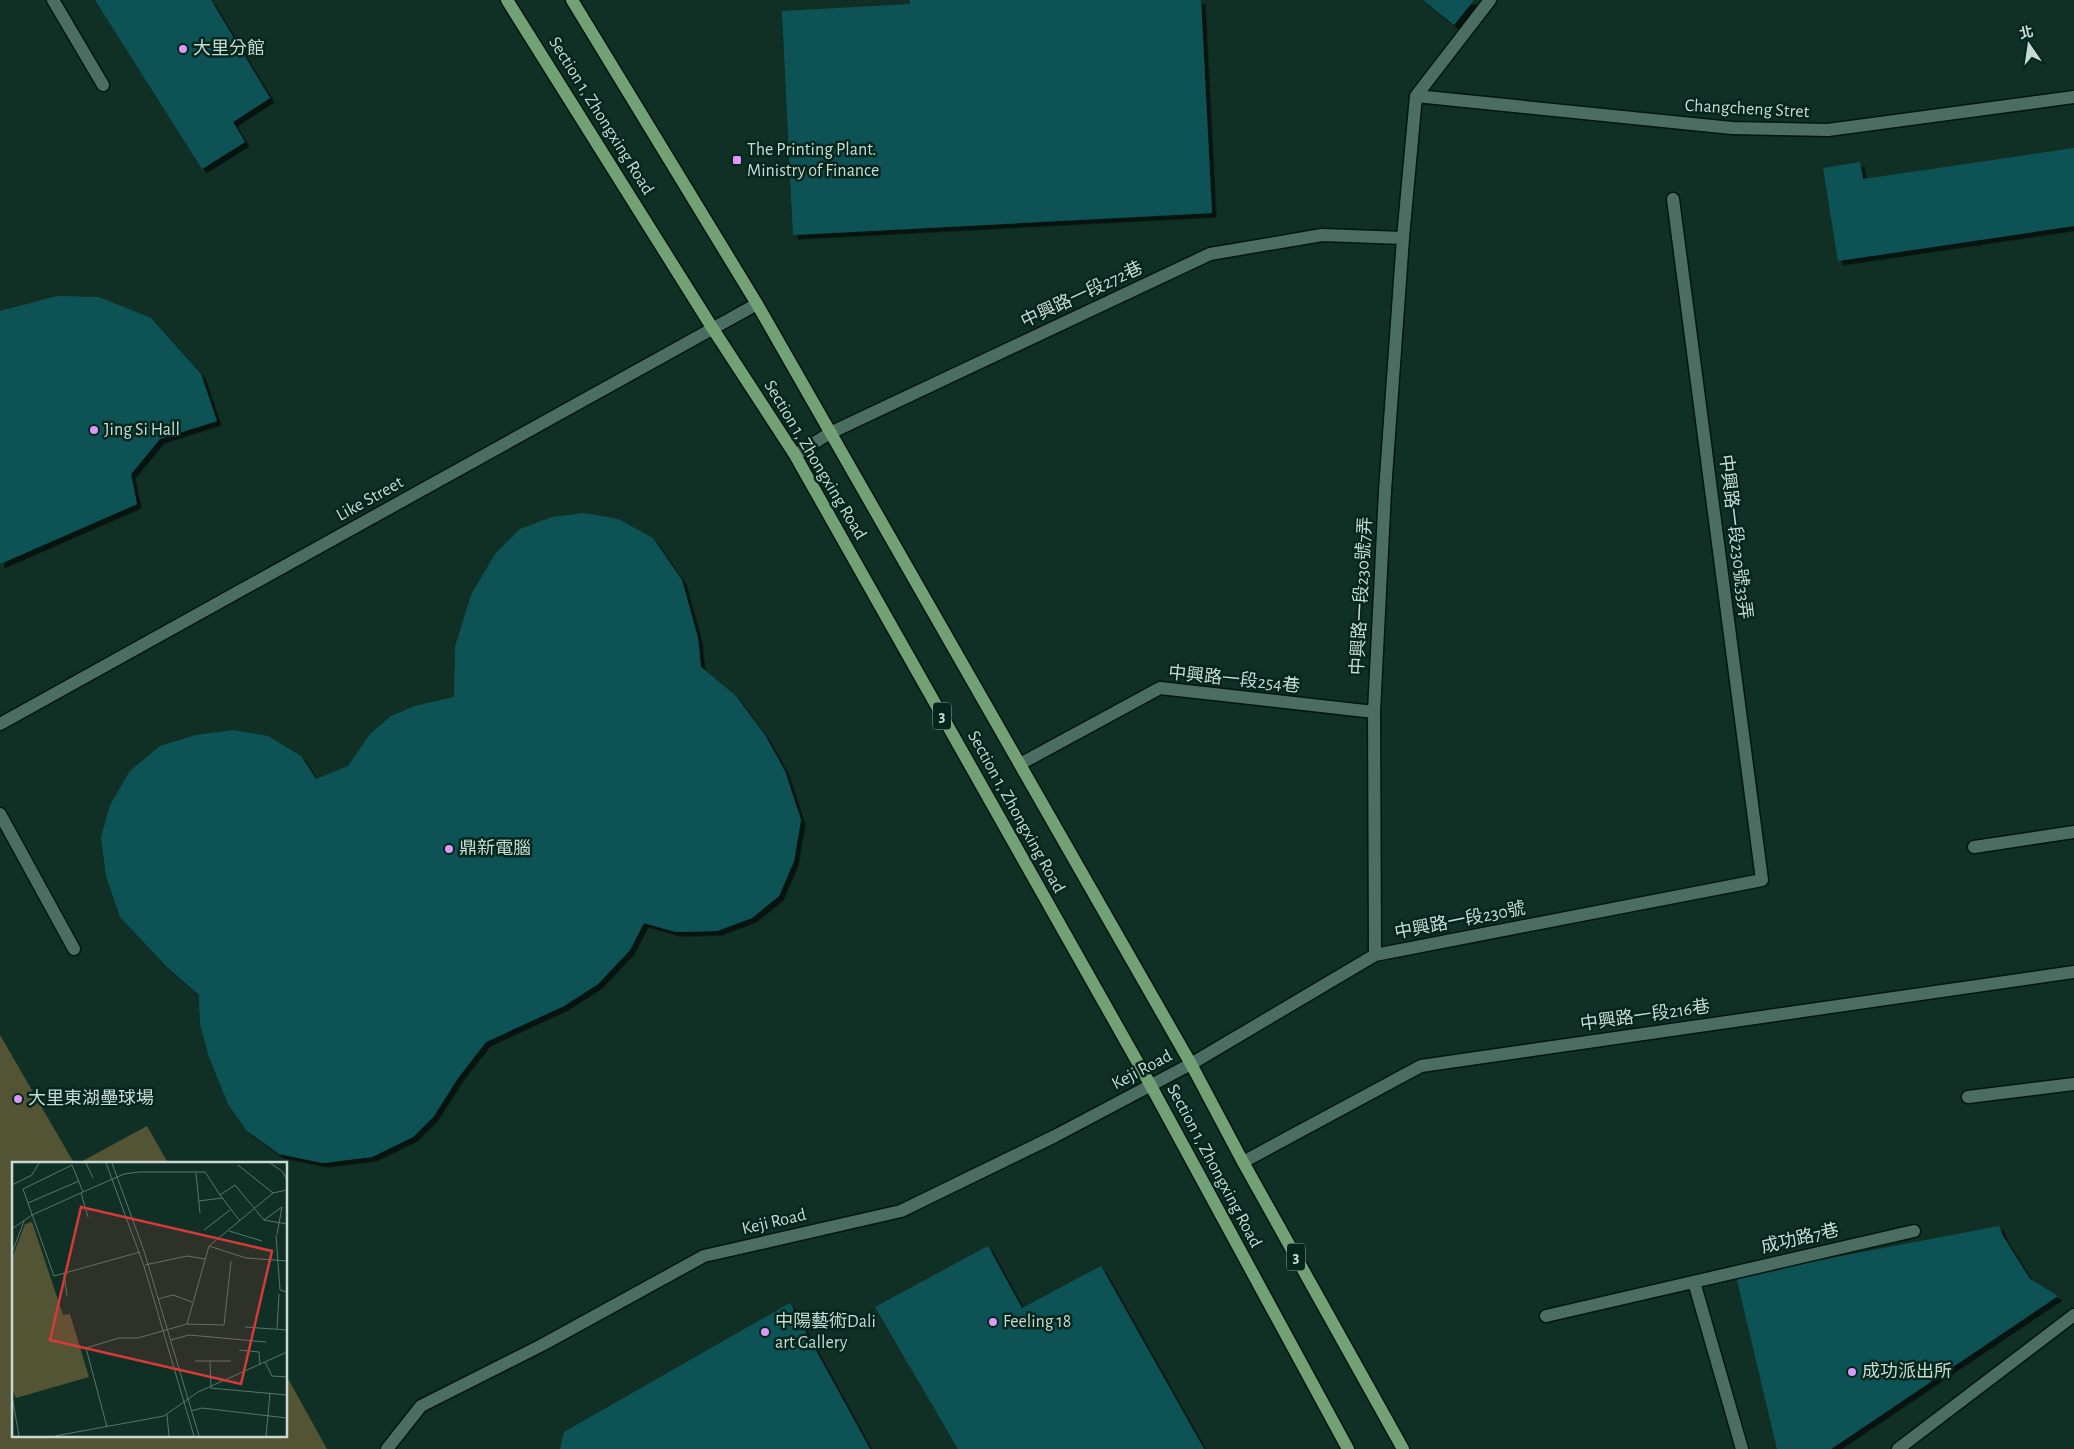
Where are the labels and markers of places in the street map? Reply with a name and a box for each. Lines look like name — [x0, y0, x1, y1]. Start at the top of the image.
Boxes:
place label: 大里分館 — [193, 38, 265, 58]
marker: 大里分館 — [177, 43, 189, 55]
place label: The Printing Plant. Ministry of Finance — [747, 141, 879, 180]
marker: The Printing Plant. Ministry of Finance — [731, 154, 743, 166]
place label: Jing Si Hall — [104, 421, 180, 439]
marker: Jing Si Hall — [88, 424, 100, 436]
place label: 鼎新電腦 — [459, 838, 531, 858]
marker: 鼎新電腦 — [443, 843, 455, 855]
place label: 大里東湖壘球場 — [28, 1088, 154, 1108]
marker: 大里東湖壘球場 — [12, 1093, 24, 1105]
place label: 中陽藝術Dali art Gallery — [775, 1311, 876, 1352]
place label: Feeling 18 — [1003, 1313, 1071, 1331]
marker: Feeling 18 — [987, 1316, 999, 1328]
marker: 中陽藝術Dali art Gallery — [759, 1326, 771, 1338]
place label: 成功派出所 — [1862, 1361, 1952, 1381]
marker: 成功派出所 — [1846, 1366, 1858, 1378]

